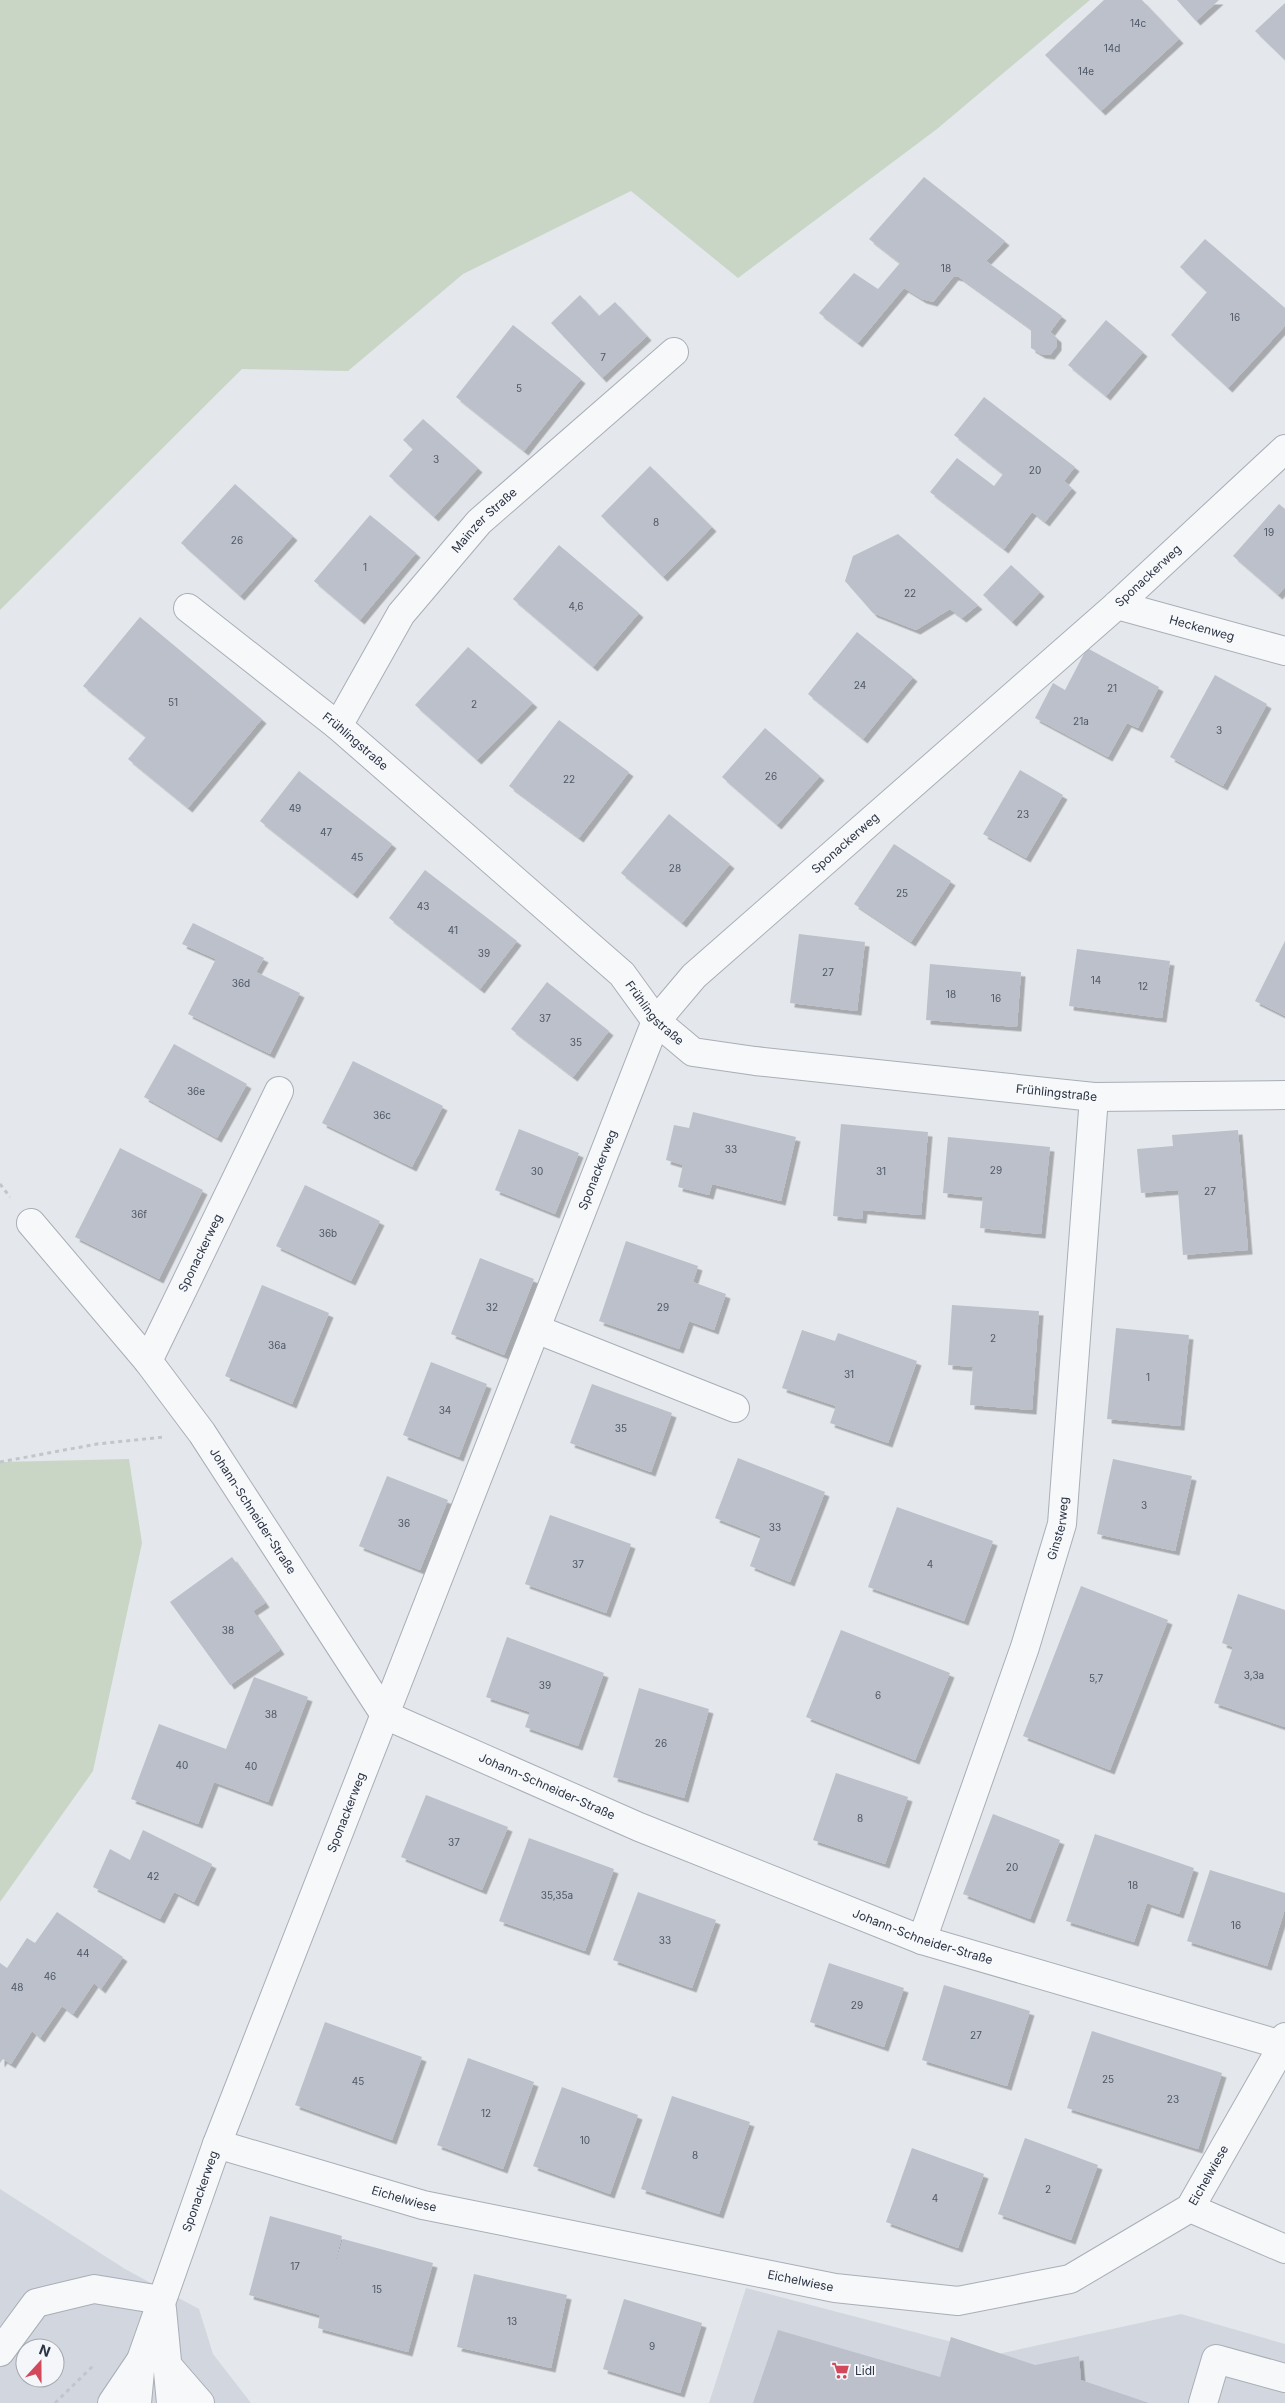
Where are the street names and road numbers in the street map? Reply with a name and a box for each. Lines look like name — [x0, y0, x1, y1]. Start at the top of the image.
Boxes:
street label: Mainzer Straße — [448, 484, 520, 556]
street label: Sponackerweg — [1112, 541, 1184, 610]
street label: Heckenweg — [1168, 612, 1236, 644]
street label: Frühlingstraße — [320, 709, 391, 773]
street label: Sponackerweg — [808, 809, 882, 877]
street label: Frühlingstraße — [622, 978, 687, 1048]
street label: Frühlingstraße — [1015, 1081, 1098, 1104]
street label: Sponackerweg — [575, 1128, 620, 1212]
street label: Sponackerweg — [175, 1211, 225, 1294]
street label: Johann-Schneider-Straße — [207, 1445, 300, 1577]
street label: Ginsterweg — [1044, 1496, 1071, 1562]
street label: Johann-Schneider-Straße — [477, 1749, 618, 1823]
street label: Sponackerweg — [324, 1770, 369, 1855]
street label: Johann-Schneider-Straße — [850, 1905, 995, 1967]
street label: Eichelwiese — [1185, 2142, 1231, 2208]
street label: Sponackerweg — [179, 2149, 221, 2234]
street label: Eichelwiese — [370, 2182, 438, 2215]
street label: Eichelwiese — [766, 2267, 835, 2295]

